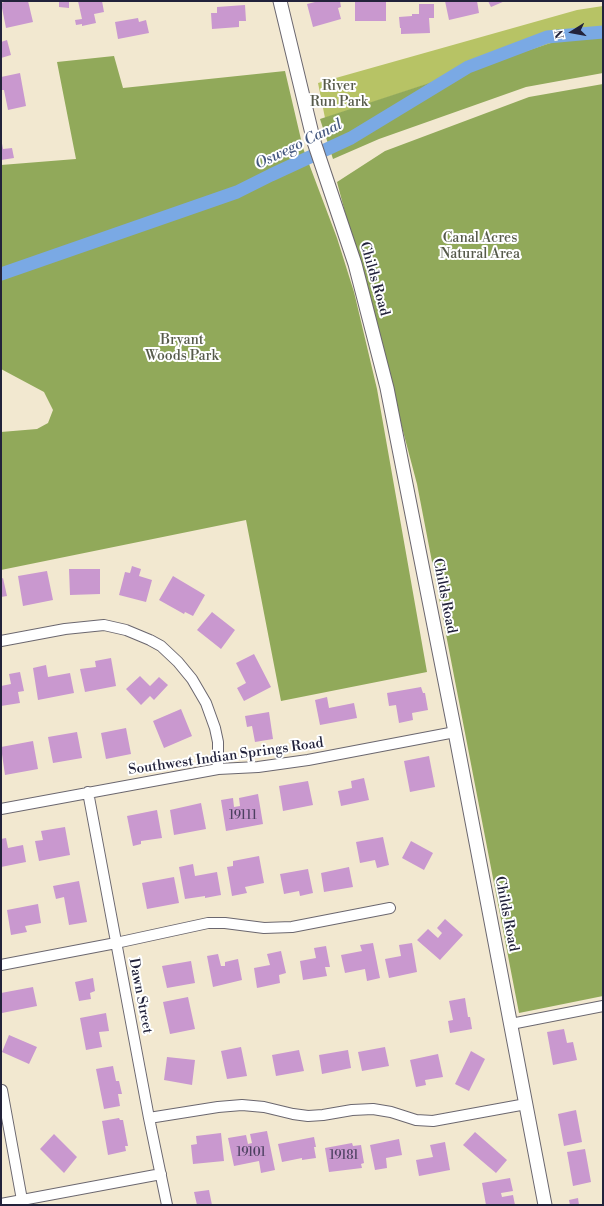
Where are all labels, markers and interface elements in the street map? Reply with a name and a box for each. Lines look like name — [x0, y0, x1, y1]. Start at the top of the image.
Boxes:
north arrow — [552, 12, 592, 52]
text: N — [553, 29, 568, 40]
park label: River Run Park — [310, 79, 368, 112]
water label: Oswego Canal — [253, 116, 345, 174]
park label: Canal Acres Natural Area — [440, 231, 520, 264]
street label: Childs Road — [355, 240, 393, 318]
park label: Bryant Woods Park — [145, 333, 219, 366]
street label: Childs Road — [428, 557, 460, 635]
street label: Southwest Indian Springs Road — [127, 735, 325, 779]
house number: 19111 — [229, 809, 257, 823]
street label: Childs Road — [490, 875, 522, 953]
street label: Dawn Street — [124, 957, 156, 1035]
house number: 19101 — [236, 1146, 266, 1160]
house number: 19181 — [330, 1149, 358, 1163]

